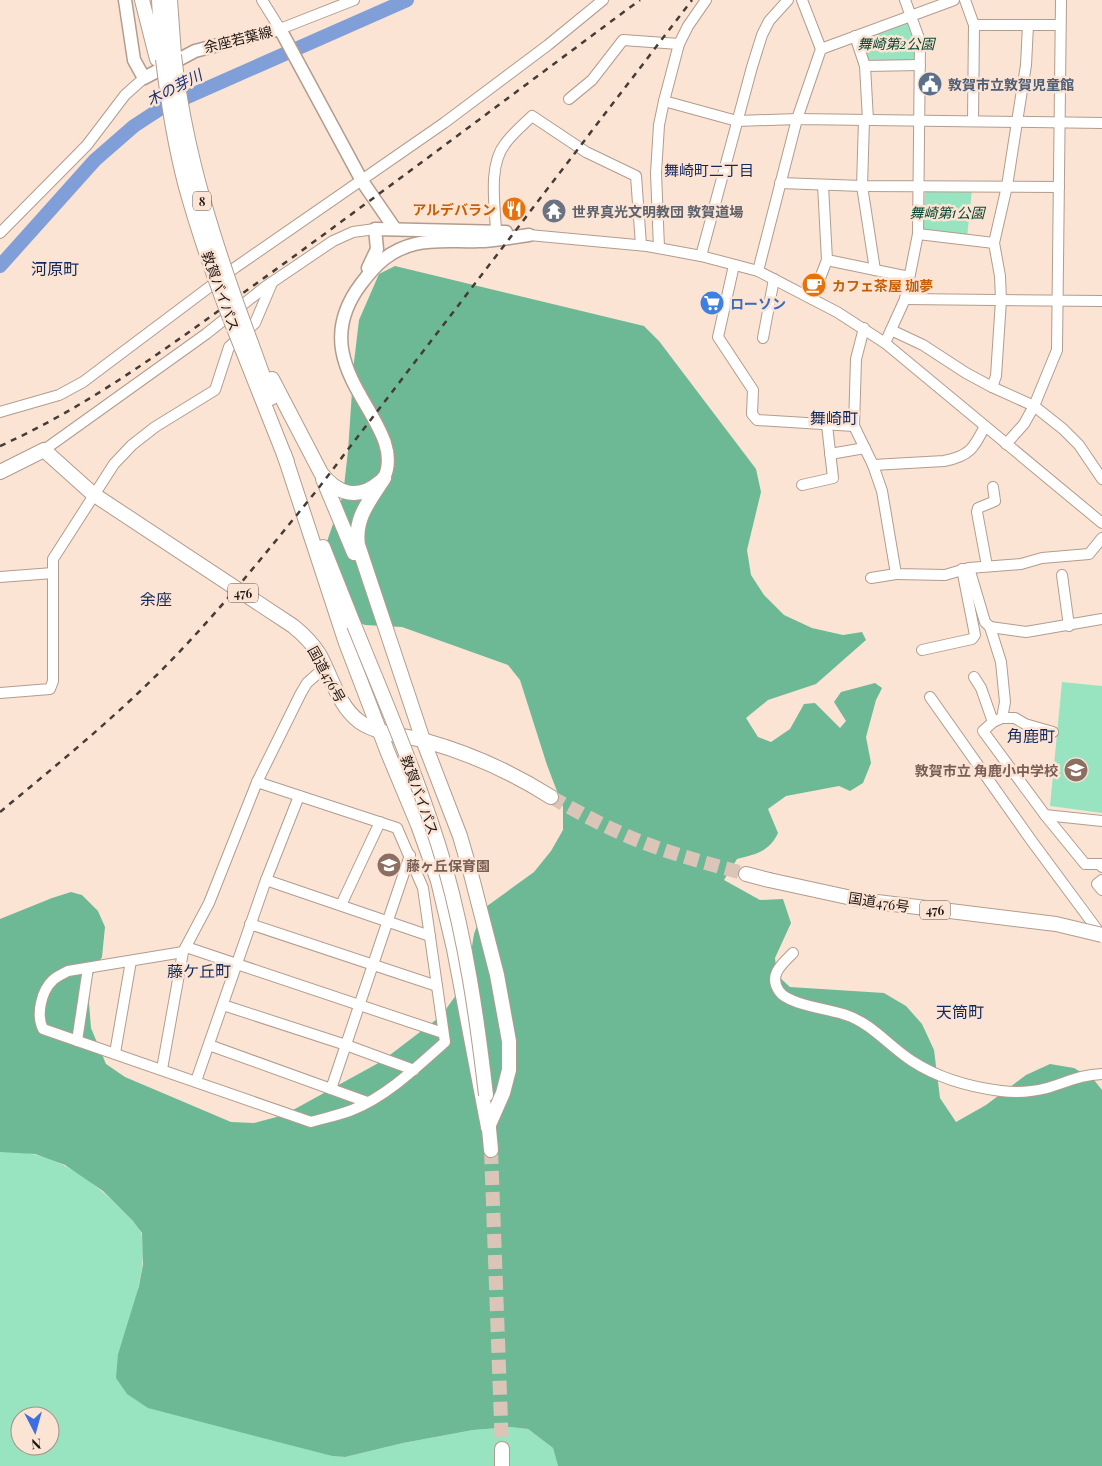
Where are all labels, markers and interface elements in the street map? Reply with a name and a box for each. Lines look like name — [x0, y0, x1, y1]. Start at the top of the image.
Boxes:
street label: 余座若葉線 — [202, 21, 274, 57]
park label: 舞崎第2公園 — [857, 34, 937, 53]
water label: 木の芽川 — [143, 64, 207, 110]
public building icon: 敦賀市立敦賀児童館 — [917, 71, 943, 97]
place label: 敦賀市立敦賀児童館 — [948, 75, 1074, 94]
district label: 舞崎町二丁目 — [664, 160, 754, 180]
road number: 8 — [193, 192, 211, 210]
restaurant icon: アルデバラン — [501, 196, 527, 222]
temple icon: 世界真光文明教団 敦賀道場 — [541, 198, 567, 224]
place label: アルデバラン — [412, 200, 496, 219]
place label: 世界真光文明教団 敦賀道場 — [572, 202, 743, 221]
park label: 舞崎第1公園 — [910, 203, 986, 222]
street label: 敦賀バイパス — [198, 248, 244, 334]
district label: 河原町 — [31, 258, 79, 279]
cafe icon: カフェ茶屋 珈夢 — [801, 272, 827, 298]
place label: カフェ茶屋 珈夢 — [832, 276, 933, 295]
supermarket icon: ローソン — [699, 290, 725, 316]
place label: ローソン — [730, 294, 786, 313]
district label: 舞崎町 — [810, 407, 858, 428]
road number: 476 — [228, 584, 258, 602]
district label: 余座 — [140, 588, 172, 609]
street label: 国道476号 — [304, 642, 350, 706]
district label: 角鹿町 — [1007, 725, 1055, 746]
street label: 敦賀バイパス — [397, 752, 443, 838]
school or university icon: 敦賀市立 角鹿小中学校 — [1063, 757, 1089, 783]
place label: 敦賀市立 角鹿小中学校 — [915, 761, 1058, 780]
school or university icon: 藤ヶ丘保育園 — [376, 852, 402, 878]
place label: 藤ヶ丘保育園 — [406, 856, 490, 875]
street label: 国道476号 — [847, 888, 911, 916]
road number: 476 — [920, 900, 950, 920]
district label: 藤ケ丘町 — [167, 960, 231, 981]
district label: 天筒町 — [936, 1001, 984, 1022]
north arrow — [10, 1406, 60, 1456]
text: N — [30, 1434, 42, 1454]

